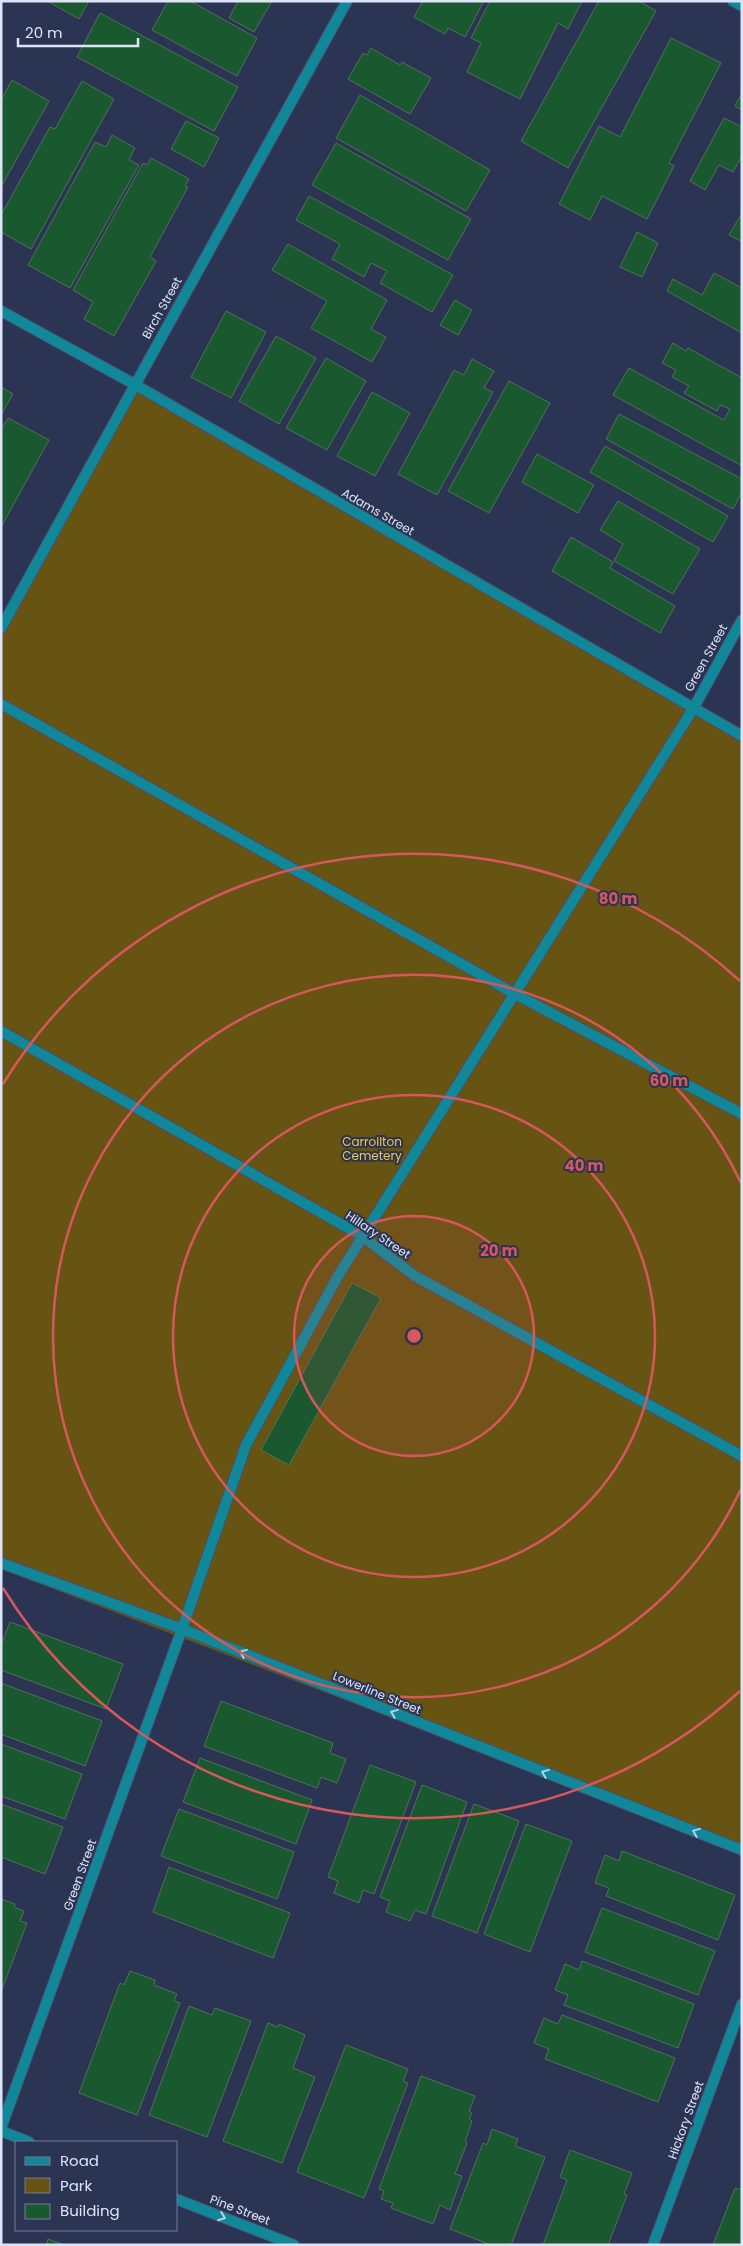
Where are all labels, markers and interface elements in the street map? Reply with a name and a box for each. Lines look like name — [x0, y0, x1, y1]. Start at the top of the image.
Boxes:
scale bar — [18, 15, 138, 47]
text: 20 m — [25, 22, 63, 43]
street label: Birch Street — [138, 274, 186, 342]
street label: Adams Street — [339, 484, 418, 539]
street label: Green Street — [680, 621, 731, 695]
text: 80 m — [599, 888, 637, 909]
text: 60 m — [650, 1070, 688, 1091]
park label: Carrollton Cemetery — [342, 1133, 402, 1164]
text: 40 m — [564, 1155, 604, 1176]
street label: Hillary Street — [342, 1207, 414, 1263]
text: 20 m — [480, 1240, 518, 1261]
centre of rings — [405, 1327, 423, 1345]
one-way arrow — [239, 1649, 248, 1660]
street label: Lowerline Street — [330, 1667, 424, 1718]
one-way arrow — [390, 1709, 399, 1719]
one-way arrow — [541, 1769, 550, 1779]
one-way arrow — [693, 1828, 701, 1838]
street label: Green Street — [59, 1837, 100, 1913]
street label: Hickory Street — [664, 2078, 708, 2161]
legend — [15, 2141, 178, 2231]
text: Road — [60, 2150, 99, 2171]
text: Park — [60, 2175, 92, 2196]
street label: Pine Street — [208, 2190, 273, 2229]
text: Building — [60, 2200, 120, 2221]
one-way arrow — [217, 2211, 226, 2221]

